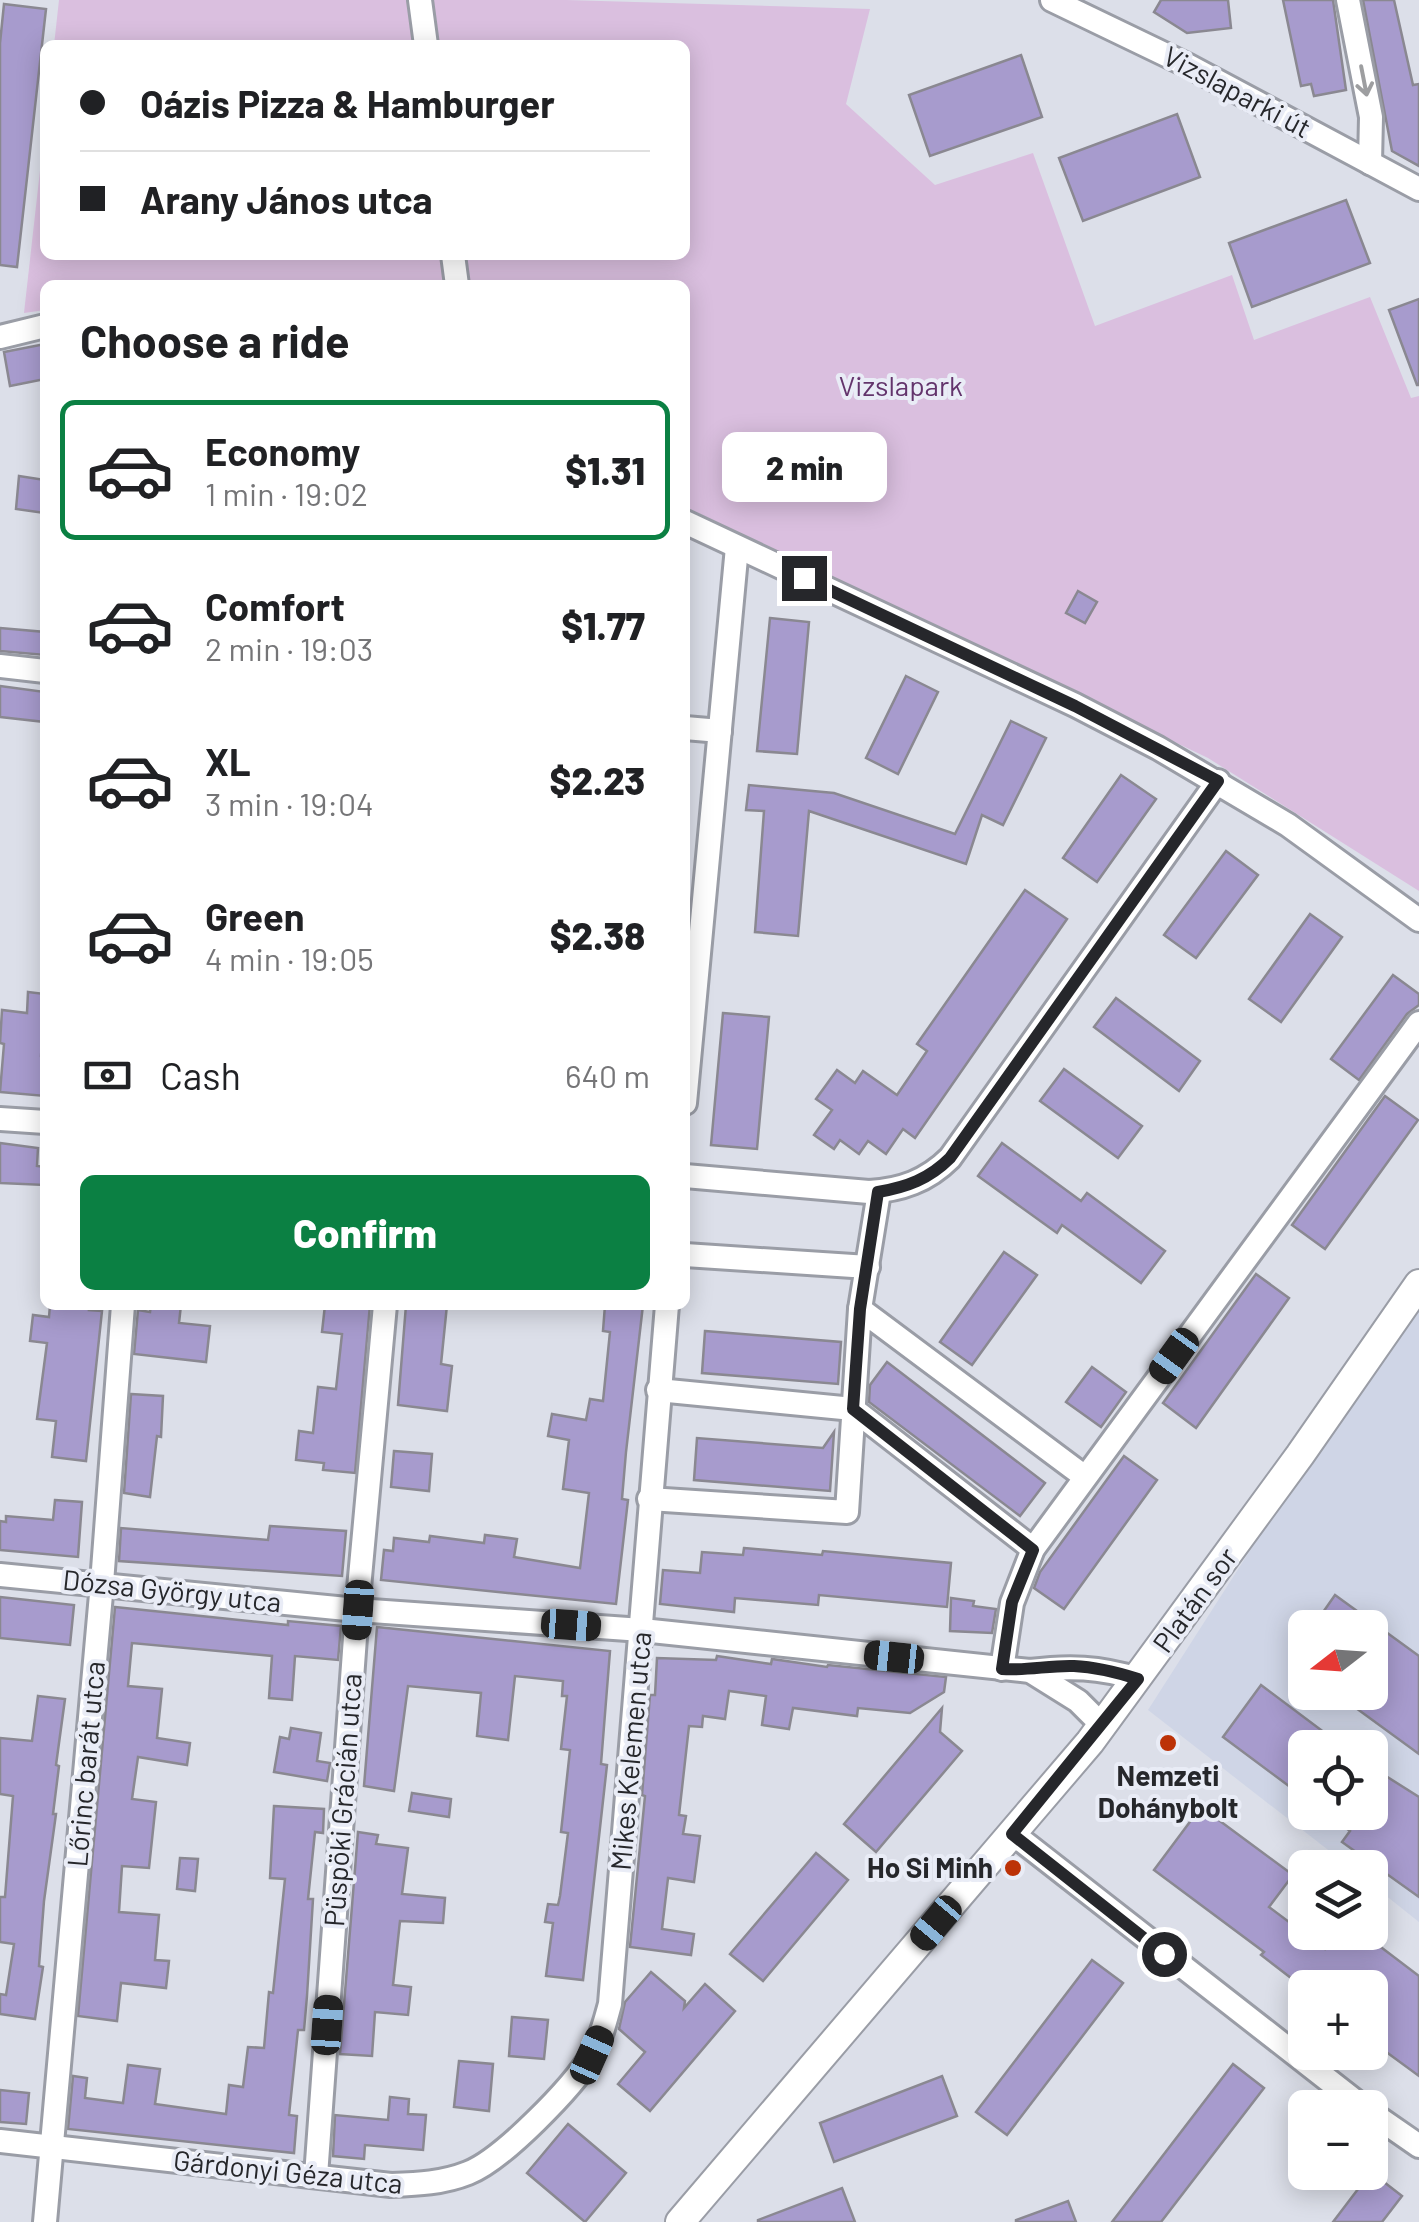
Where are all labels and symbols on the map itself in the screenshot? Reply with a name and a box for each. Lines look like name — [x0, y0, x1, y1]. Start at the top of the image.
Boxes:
street label: Vizslaparki út — [1158, 38, 1317, 144]
one-way arrow — [1355, 64, 1374, 96]
park label: Vizslapark — [839, 368, 963, 402]
callout: 2 min — [722, 433, 886, 503]
route end — [782, 556, 827, 601]
car — [1144, 1323, 1204, 1389]
street label: Platán sor — [1145, 1540, 1244, 1658]
street label: Dózsa György utca — [61, 1562, 283, 1618]
car — [341, 1579, 375, 1641]
car — [540, 1608, 602, 1642]
north arrow — [1288, 1610, 1388, 1710]
street label: Mikes Kelemen utca — [603, 1630, 657, 1872]
car — [863, 1639, 925, 1675]
street label: Lőrinc barát utca — [59, 1659, 111, 1868]
street label: Püspöki Grácián utca — [316, 1672, 368, 1928]
marker: Nemzeti Dohánybolt — [1157, 1732, 1179, 1754]
place label: Nemzeti Dohánybolt — [1098, 1758, 1238, 1824]
place label: Ho Si Minh — [867, 1850, 993, 1884]
marker: Ho Si Minh — [1002, 1857, 1024, 1879]
car — [905, 1890, 967, 1956]
route start — [1142, 1932, 1187, 1977]
car — [310, 1994, 344, 2056]
car — [566, 2021, 618, 2089]
street label: Gárdonyi Géza utca — [172, 2142, 404, 2200]

